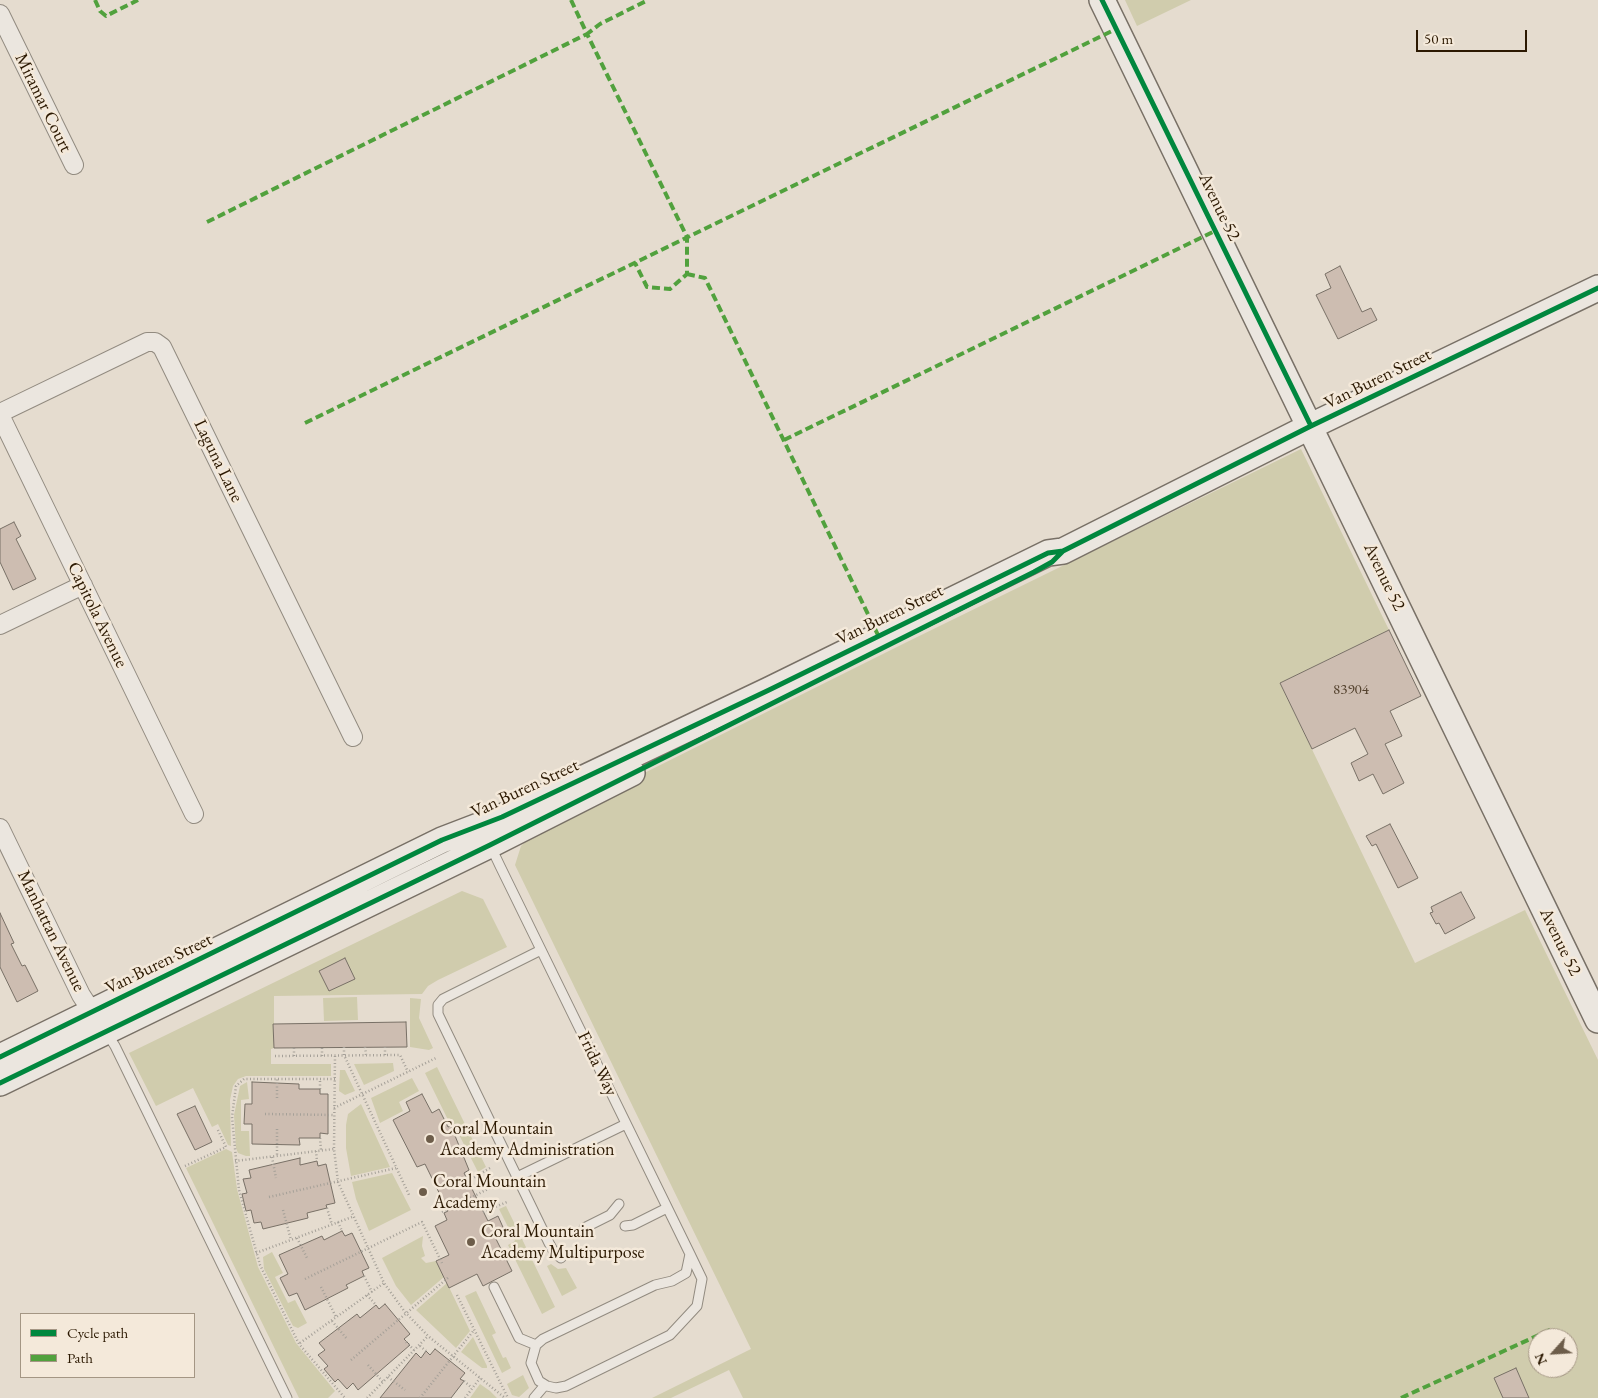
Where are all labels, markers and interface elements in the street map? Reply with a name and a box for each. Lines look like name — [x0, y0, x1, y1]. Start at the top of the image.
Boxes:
scale bar — [1418, 20, 1529, 52]
text: 50 m — [1424, 29, 1453, 48]
street label: Miramar Court — [10, 50, 76, 156]
street label: Avenue 52 — [1193, 170, 1245, 244]
street label: Van Buren Street — [1321, 344, 1435, 414]
street label: Laguna Lane — [189, 416, 247, 506]
street label: Avenue 52 — [1358, 540, 1410, 614]
street label: Capitola Avenue — [62, 559, 132, 671]
street label: Van Buren Street — [833, 580, 947, 650]
house number: 83904 — [1333, 681, 1369, 699]
street label: Van Buren Street — [468, 755, 582, 823]
street label: Manhattan Avenue — [12, 867, 90, 995]
street label: Avenue 52 — [1534, 905, 1586, 979]
street label: Van Buren Street — [102, 929, 216, 999]
street label: Frida Way — [572, 1028, 622, 1100]
place label: Coral Mountain Academy Administration — [440, 1118, 615, 1160]
marker: Coral Mountain Academy Administration — [424, 1133, 436, 1145]
place label: Coral Mountain Academy — [433, 1171, 546, 1214]
marker: Coral Mountain Academy — [417, 1186, 429, 1198]
place label: Coral Mountain Academy Multipurpose — [481, 1221, 645, 1264]
marker: Coral Mountain Academy Multipurpose — [465, 1236, 477, 1248]
legend — [20, 1313, 195, 1378]
text: Cycle path — [67, 1323, 128, 1342]
north arrow — [1528, 1328, 1578, 1378]
text: Path — [67, 1348, 93, 1367]
text: N — [1530, 1350, 1551, 1368]

